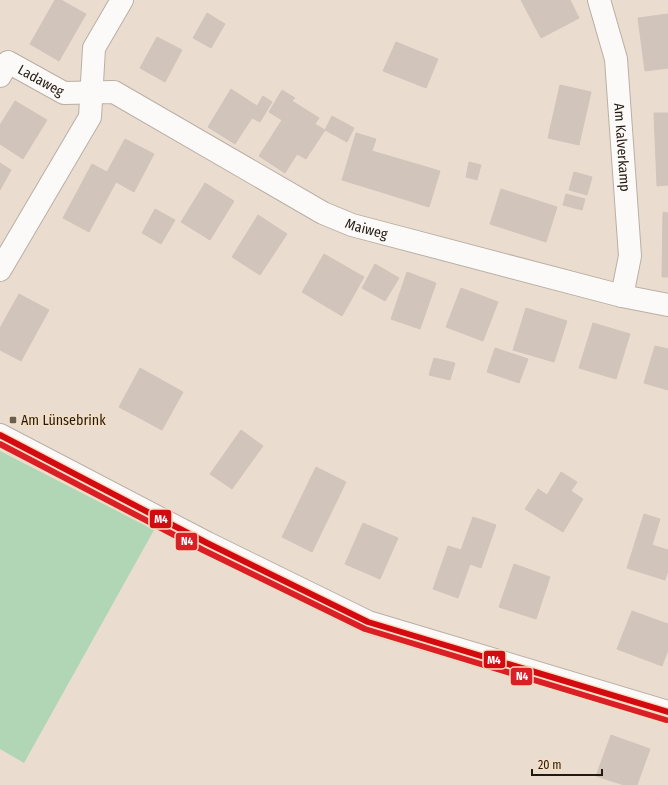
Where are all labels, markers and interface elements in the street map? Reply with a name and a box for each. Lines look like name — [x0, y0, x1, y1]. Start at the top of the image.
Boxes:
street label: Ladaweg — [15, 61, 67, 100]
street label: Am Kalverkamp — [611, 103, 634, 192]
street label: Maiweg — [343, 215, 390, 243]
place label: Am Lünsebrink — [21, 412, 106, 429]
marker: Am Lünsebrink — [8, 415, 18, 425]
line badge: M4 — [149, 509, 172, 529]
text: M4 — [154, 513, 168, 526]
line badge: N4 — [175, 532, 198, 551]
text: N4 — [181, 535, 193, 548]
line badge: M4 — [483, 650, 506, 669]
text: M4 — [487, 654, 501, 667]
line badge: N4 — [510, 667, 533, 686]
text: N4 — [516, 670, 528, 683]
scale bar — [532, 751, 602, 777]
text: 20 m — [538, 758, 562, 772]

